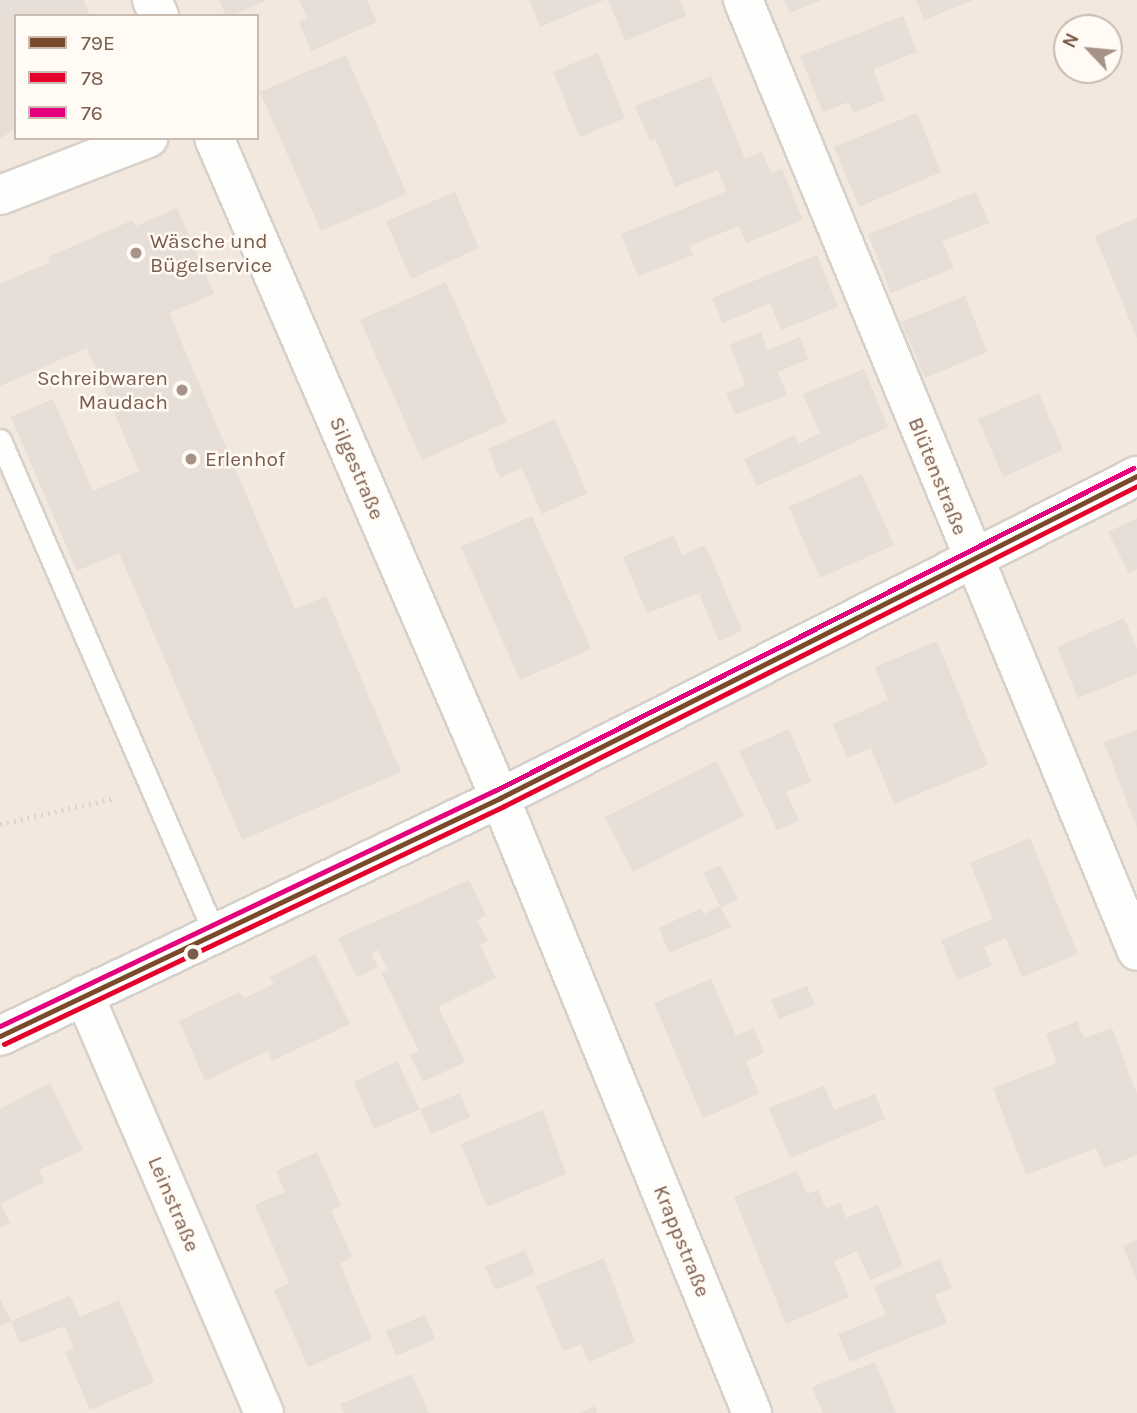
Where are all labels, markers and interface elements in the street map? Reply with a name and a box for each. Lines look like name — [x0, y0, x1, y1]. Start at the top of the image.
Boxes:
legend — [14, 14, 259, 140]
north arrow — [1053, 14, 1123, 84]
text: N — [1058, 30, 1084, 52]
text: 79E — [81, 31, 115, 55]
text: 78 — [81, 66, 104, 90]
text: 76 — [81, 101, 103, 125]
place label: Wäsche und Bügelservice — [150, 228, 272, 278]
marker: Wäsche und Bügelservice — [128, 245, 144, 261]
place label: Schreibwaren Maudach — [37, 365, 168, 415]
marker: Schreibwaren Maudach — [174, 382, 190, 398]
street label: Silgestraße — [324, 413, 390, 523]
street label: Blütenstraße — [903, 413, 973, 539]
place label: Erlenhof — [205, 446, 285, 472]
marker: Erlenhof — [183, 451, 199, 467]
unlabelled marker — [186, 947, 200, 961]
street label: Leinstraße — [143, 1152, 205, 1256]
street label: Krappstraße — [648, 1181, 716, 1301]

